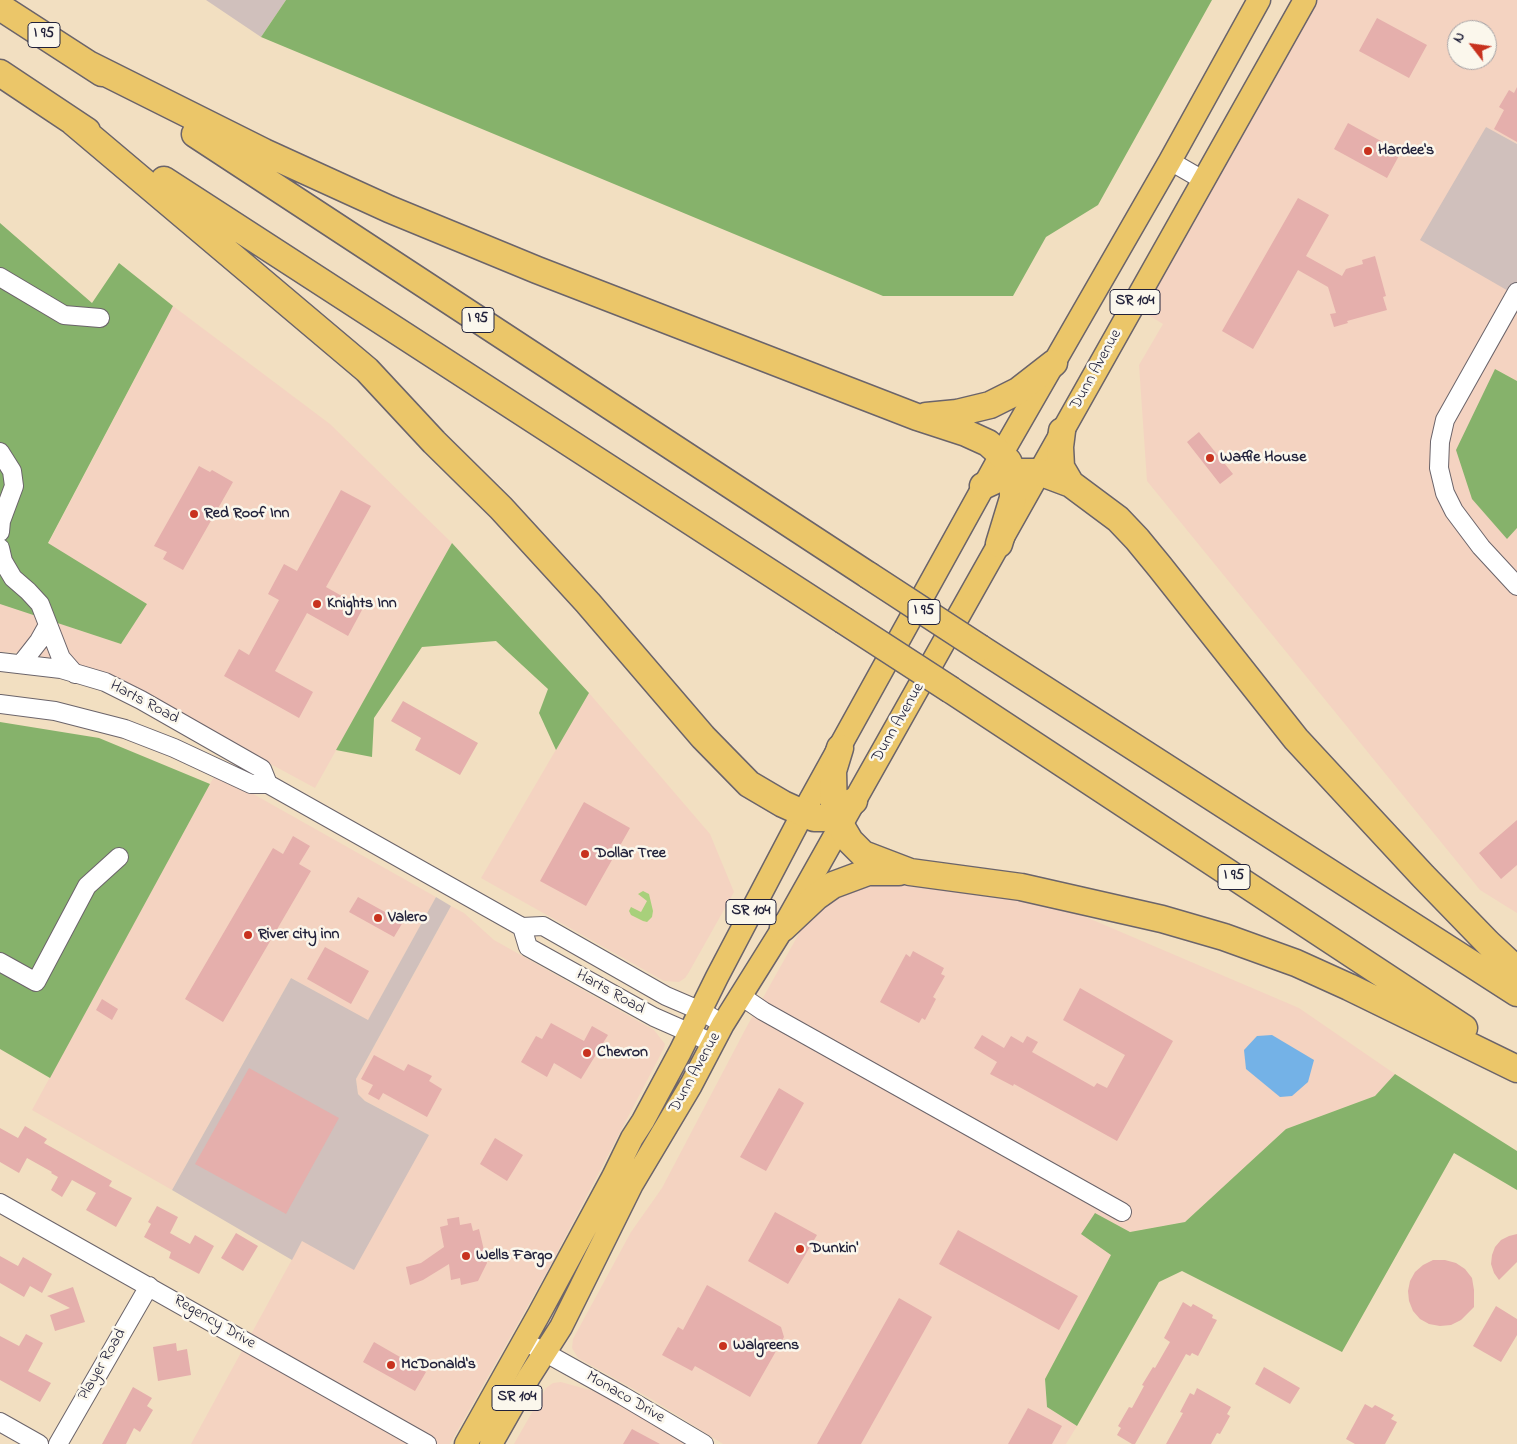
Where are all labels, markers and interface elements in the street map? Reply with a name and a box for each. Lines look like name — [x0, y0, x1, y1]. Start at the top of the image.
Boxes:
north arrow — [1447, 20, 1497, 70]
road number: I 95 — [28, 22, 60, 48]
text: N — [1448, 28, 1471, 47]
place label: Hardee's — [1378, 141, 1434, 161]
marker: Hardee's — [1362, 145, 1374, 157]
road number: SR 104 — [1110, 290, 1160, 314]
road number: I 95 — [462, 308, 494, 332]
street label: Dunn Avenue — [1067, 327, 1127, 413]
place label: Waffle House — [1220, 448, 1306, 468]
marker: Waffle House — [1204, 452, 1216, 464]
place label: Red Roof Inn — [204, 504, 289, 524]
marker: Red Roof Inn — [188, 508, 200, 520]
place label: Knights Inn — [327, 594, 397, 614]
marker: Knights Inn — [311, 598, 323, 610]
road number: I 95 — [908, 600, 940, 624]
street label: Harts Road — [106, 677, 182, 729]
street label: Dunn Avenue — [869, 680, 929, 766]
place label: Dollar Tree — [595, 844, 666, 864]
marker: Dollar Tree — [579, 848, 591, 860]
road number: I 95 — [1218, 864, 1250, 890]
road number: SR 104 — [726, 900, 776, 924]
place label: Valero — [388, 908, 427, 928]
marker: Valero — [372, 912, 384, 924]
place label: River city inn — [258, 925, 339, 945]
marker: River city inn — [242, 929, 254, 941]
street label: Harts Road — [572, 966, 648, 1020]
street label: Dunn Avenue — [666, 1030, 726, 1116]
place label: Chevron — [597, 1043, 648, 1063]
marker: Chevron — [581, 1047, 593, 1059]
place label: Dunkin' — [810, 1239, 858, 1259]
marker: Dunkin' — [794, 1243, 806, 1255]
place label: Wells Fargo — [476, 1246, 553, 1266]
marker: Wells Fargo — [460, 1250, 472, 1262]
street label: Regency Drive — [170, 1292, 258, 1354]
street label: Player Road — [75, 1326, 131, 1404]
place label: Walgreens — [733, 1336, 799, 1356]
marker: Walgreens — [717, 1340, 729, 1352]
place label: McDonald's — [401, 1355, 476, 1375]
marker: McDonald's — [385, 1359, 397, 1371]
street label: Monaco Drive — [582, 1368, 668, 1428]
road number: SR 104 — [492, 1386, 542, 1410]

